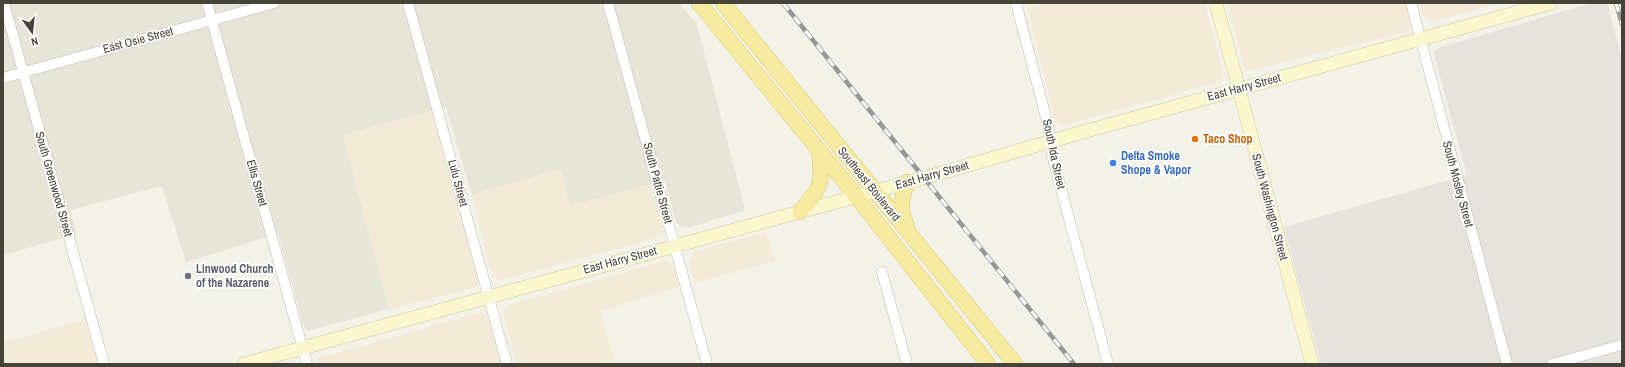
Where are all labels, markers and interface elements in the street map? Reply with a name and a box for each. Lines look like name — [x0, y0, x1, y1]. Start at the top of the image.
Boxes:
north arrow — [12, 12, 52, 52]
street label: East Osie Street — [101, 23, 175, 57]
text: N — [30, 34, 40, 49]
street label: East Harry Street — [1205, 69, 1283, 104]
street label: South Ida Street — [1039, 118, 1069, 191]
street label: South Greenwood Street — [31, 130, 77, 239]
place label: Taco Shop — [1203, 131, 1253, 147]
marker: Taco Shop — [1190, 134, 1200, 144]
street label: South Mosley Street — [1439, 139, 1477, 229]
street label: South Pattie Street — [640, 141, 677, 225]
street label: Southeast Boulevard — [834, 143, 904, 225]
place label: Delta Smoke Shope & Vapor — [1121, 148, 1191, 178]
street label: South Washington Street — [1248, 152, 1292, 262]
street label: East Harry Street — [894, 157, 971, 193]
street label: Ellis Street — [243, 158, 271, 208]
street label: Lulu Street — [444, 158, 472, 208]
marker: Delta Smoke Shope & Vapor — [1108, 158, 1118, 168]
street label: East Harry Street — [581, 242, 659, 277]
place label: Linwood Church of the Nazarene — [196, 261, 274, 291]
marker: Linwood Church of the Nazarene — [183, 271, 193, 281]

